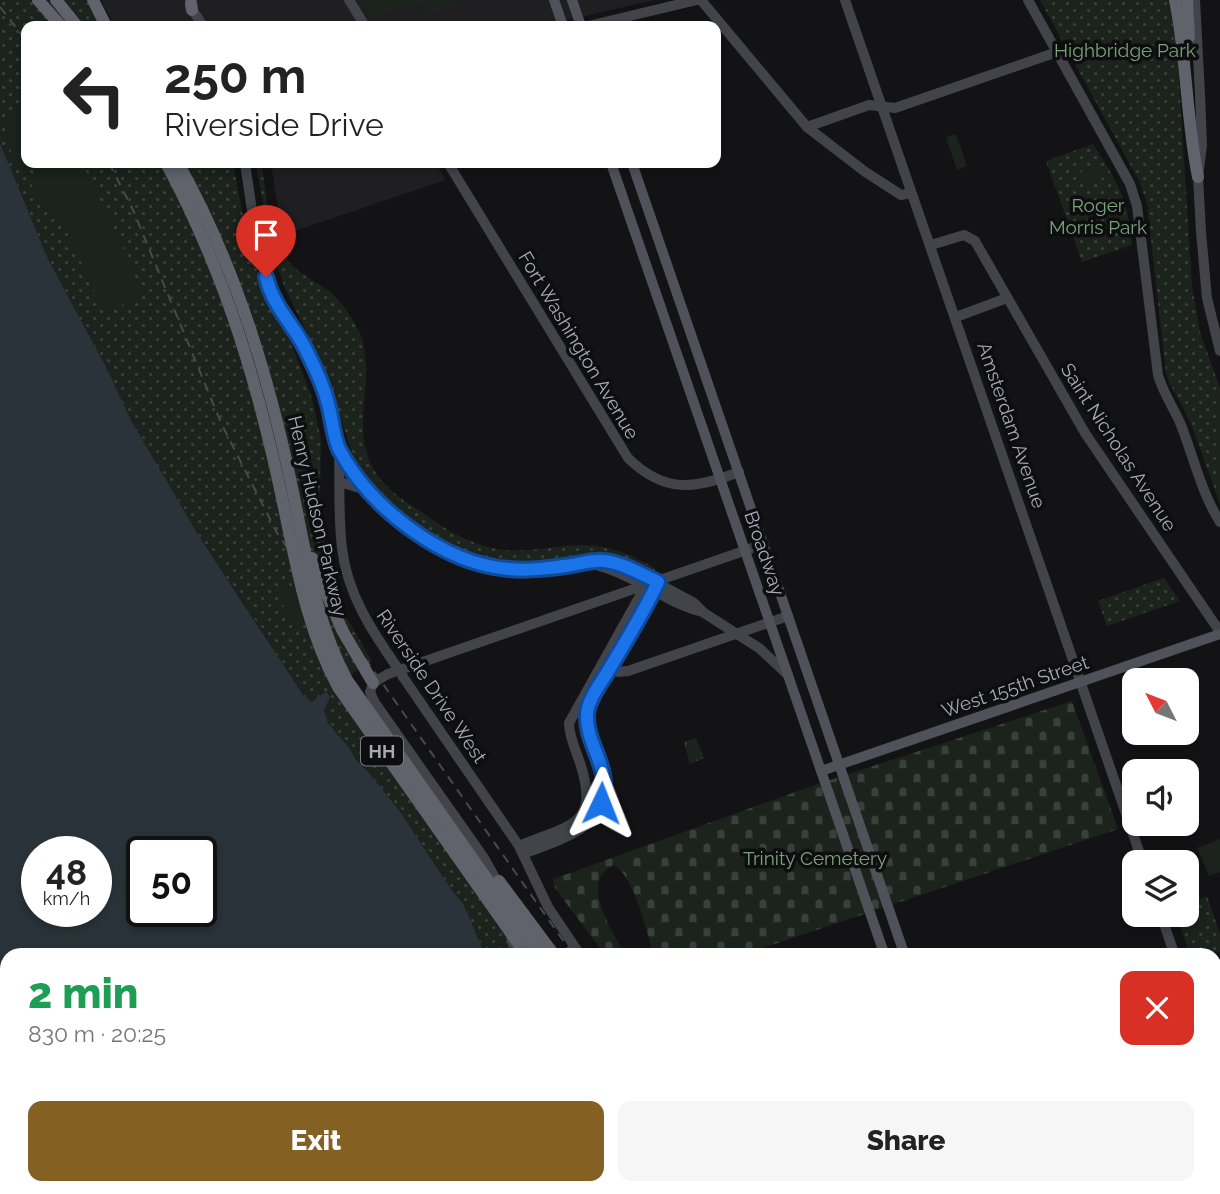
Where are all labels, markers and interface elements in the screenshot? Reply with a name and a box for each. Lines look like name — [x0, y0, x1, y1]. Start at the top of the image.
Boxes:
park label: Highbridge Park — [1054, 39, 1196, 61]
text: 250 m — [164, 47, 306, 104]
icon: left — [49, 49, 140, 140]
text: Riverside Drive — [164, 106, 384, 143]
park label: Roger Morris Park — [1049, 194, 1147, 238]
pin — [236, 205, 296, 277]
icon: arrive — [247, 216, 285, 254]
street label: Fort Washington Avenue — [514, 247, 644, 443]
street label: Amsterdam Avenue — [973, 339, 1051, 511]
street label: Saint Nicholas Avenue — [1057, 359, 1181, 535]
street label: Henry Hudson Parkway — [284, 414, 352, 618]
street label: Broadway — [740, 508, 790, 598]
street label: Riverside Drive West — [373, 605, 492, 767]
street label: West 155th Street — [939, 650, 1092, 721]
north arrow — [1122, 668, 1199, 746]
map controls — [1122, 668, 1199, 927]
road number: HH — [361, 736, 403, 766]
button: sound — [1122, 759, 1199, 836]
position arrow — [564, 766, 638, 840]
speed limit sign: 50 — [126, 836, 217, 927]
park label: Trinity Cemetery — [743, 847, 887, 869]
button: layers — [1122, 850, 1199, 927]
text: 48 — [46, 852, 87, 893]
text: km/h — [43, 888, 90, 909]
text: 2 min — [28, 969, 138, 1018]
button: close — [1120, 971, 1194, 1045]
text: 830 m · 20:25 — [28, 1020, 166, 1047]
button: Exit — [28, 1101, 604, 1181]
button: Share — [618, 1101, 1194, 1181]

